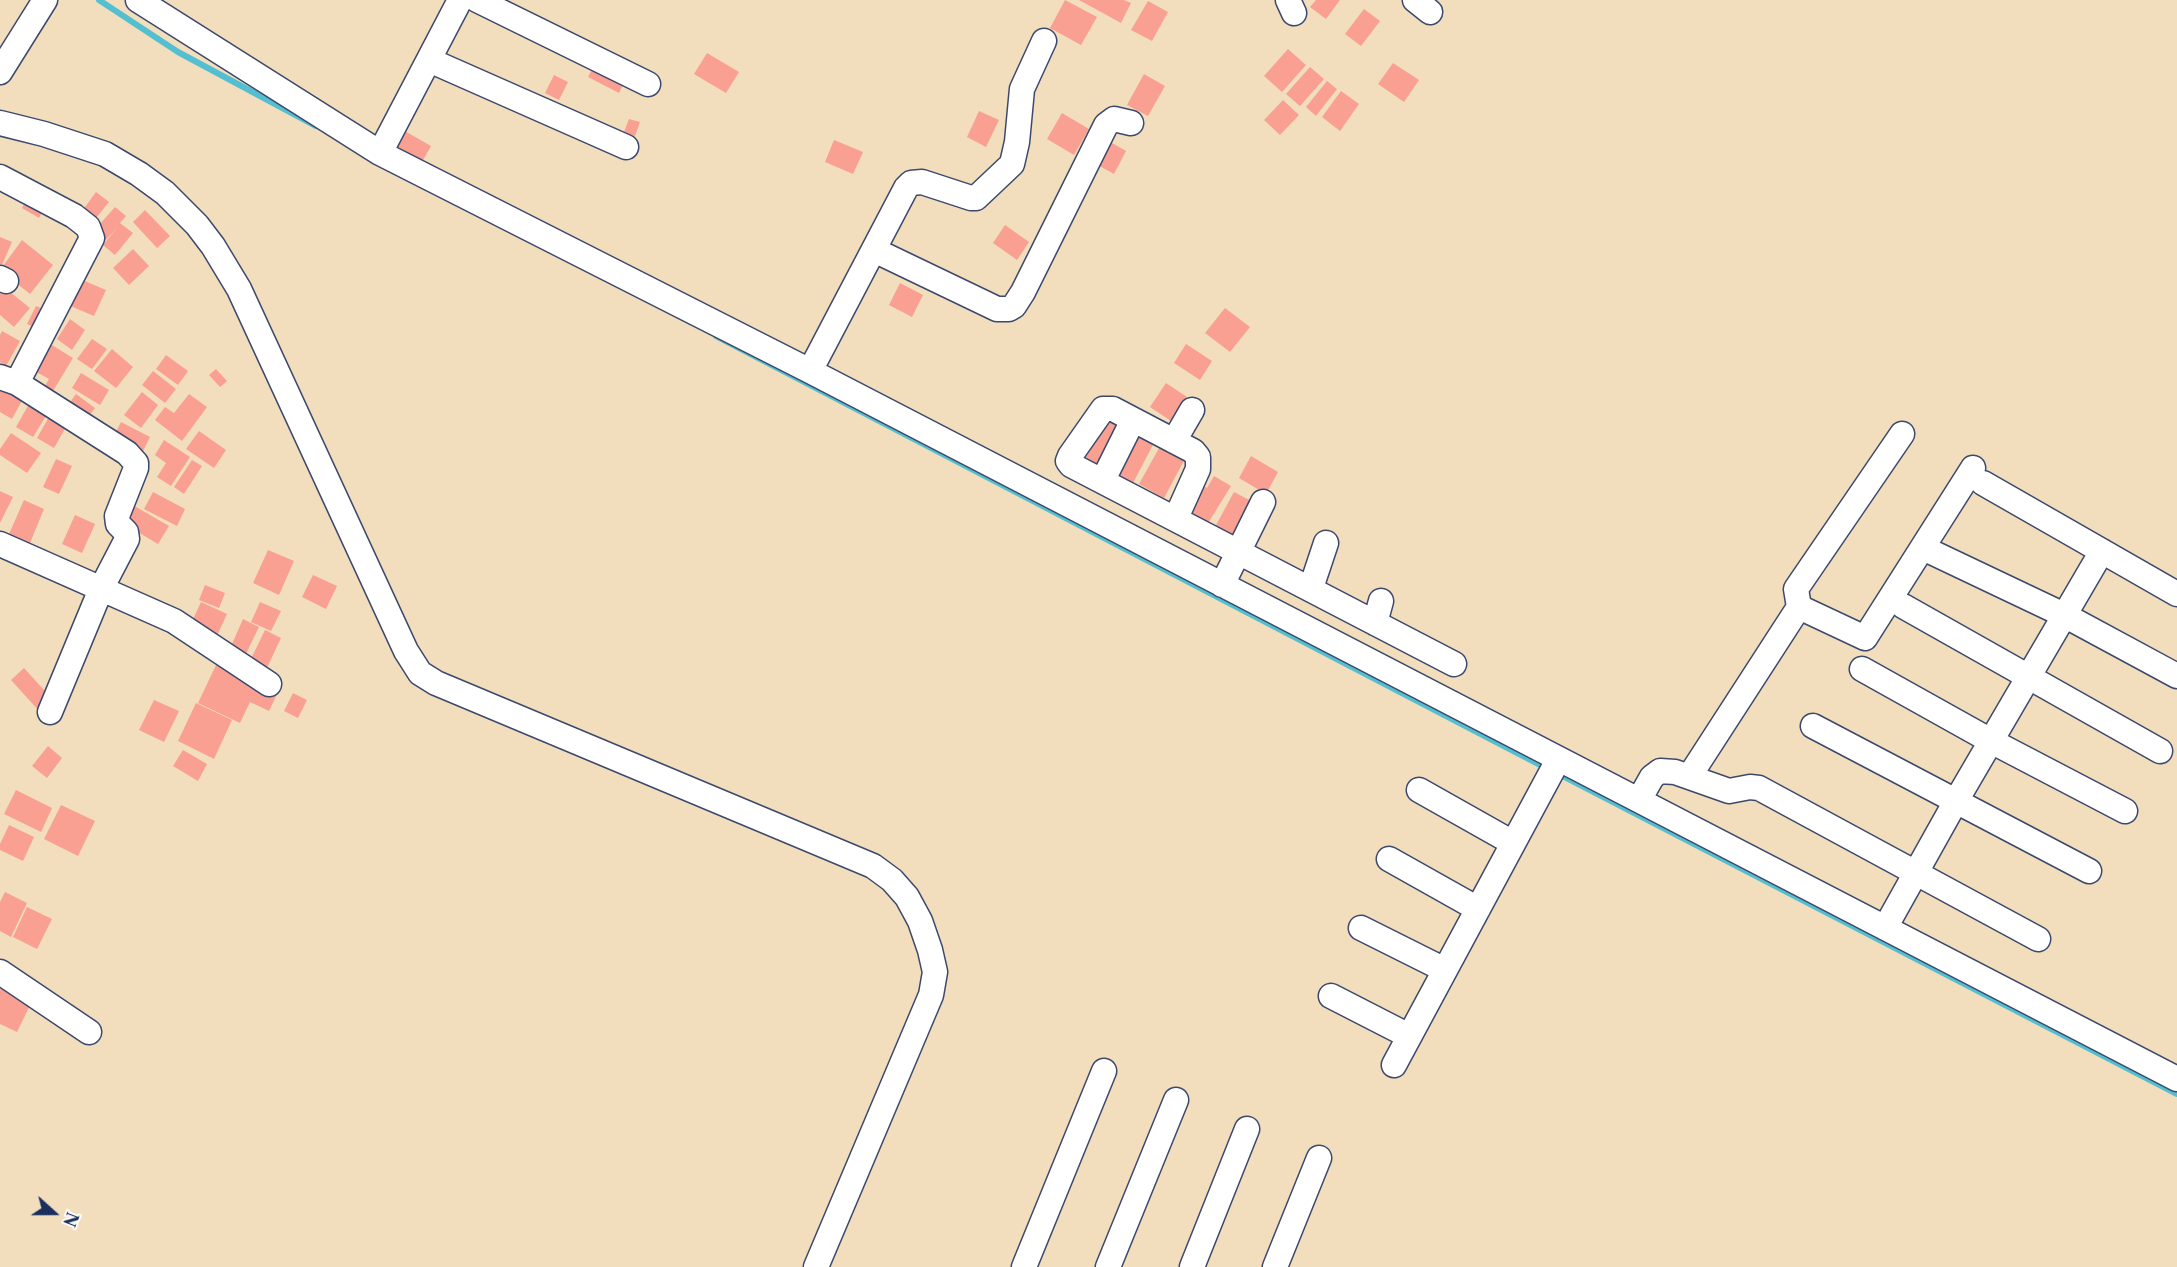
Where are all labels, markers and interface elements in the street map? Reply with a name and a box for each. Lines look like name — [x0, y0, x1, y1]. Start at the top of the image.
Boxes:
north arrow — [24, 1183, 84, 1243]
text: N — [59, 1209, 83, 1230]

